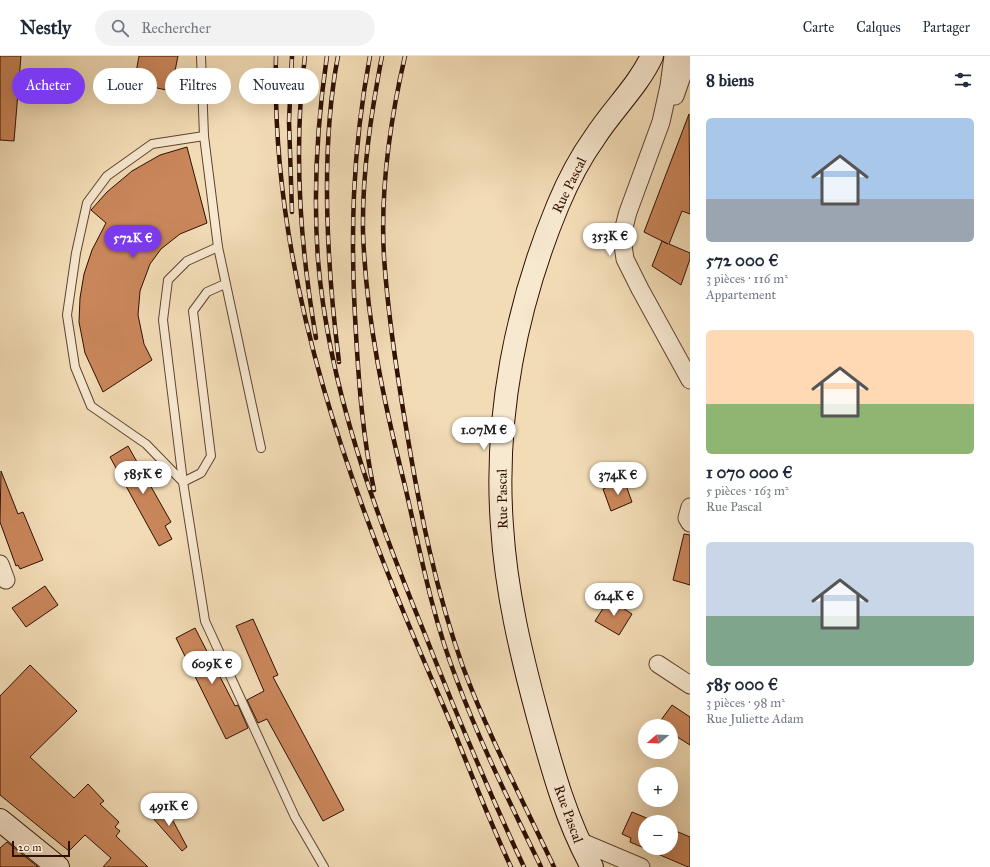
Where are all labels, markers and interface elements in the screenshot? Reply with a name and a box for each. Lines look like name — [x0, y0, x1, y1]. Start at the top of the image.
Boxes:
search box — [95, 10, 375, 46]
text: Nestly — [20, 16, 71, 39]
icon: search — [109, 17, 131, 39]
text: Rechercher — [141, 19, 211, 37]
text: Carte — [803, 19, 834, 36]
text: Calques — [856, 19, 901, 36]
text: Partager — [923, 19, 970, 36]
chip: Acheter — [12, 68, 85, 104]
chip: Louer — [93, 68, 157, 104]
chip: Filtres — [165, 68, 231, 104]
chip: Nouveau — [239, 68, 319, 104]
icon: filters — [952, 69, 974, 91]
text: 8 biens — [706, 70, 754, 91]
icon: home — [804, 144, 876, 216]
street label: Rue Pascal — [549, 154, 590, 216]
pin: 353K € — [577, 223, 643, 257]
pin: 572K € — [100, 225, 166, 259]
text: 353K € — [592, 228, 628, 244]
text: 572K € — [113, 230, 153, 246]
text: 572 000 € — [706, 250, 779, 271]
text: 3 pièces · 116 m² — [706, 271, 788, 287]
text: Appartement — [706, 287, 776, 303]
icon: home — [804, 356, 876, 428]
pin: 1.07M € — [447, 417, 521, 451]
text: 1.07M € — [461, 422, 507, 438]
pin: 585K € — [110, 461, 176, 495]
pin: 374K € — [585, 462, 651, 496]
text: 1 070 000 € — [706, 462, 793, 483]
text: 585K € — [124, 466, 162, 482]
text: 374K € — [599, 467, 637, 483]
street label: Rue Pascal — [493, 468, 512, 529]
text: 5 pièces · 163 m² — [706, 483, 789, 499]
text: Rue Pascal — [706, 499, 762, 515]
icon: home — [804, 568, 876, 640]
pin: 624K € — [581, 583, 647, 617]
text: 624K € — [594, 588, 634, 604]
pin: 609K € — [179, 651, 245, 685]
text: 609K € — [191, 656, 233, 672]
text: 585 000 € — [706, 674, 778, 695]
text: 3 pièces · 98 m² — [706, 695, 785, 711]
text: Rue Juliette Adam — [706, 711, 804, 727]
north arrow — [638, 719, 678, 759]
map controls — [638, 719, 678, 855]
button: + — [638, 767, 678, 807]
street label: Rue Pascal — [550, 783, 587, 846]
pin: 491K € — [136, 793, 202, 827]
text: 491K € — [149, 798, 189, 814]
button: − — [638, 815, 678, 855]
scale bar — [12, 839, 70, 858]
text: 20 m — [18, 841, 41, 854]

